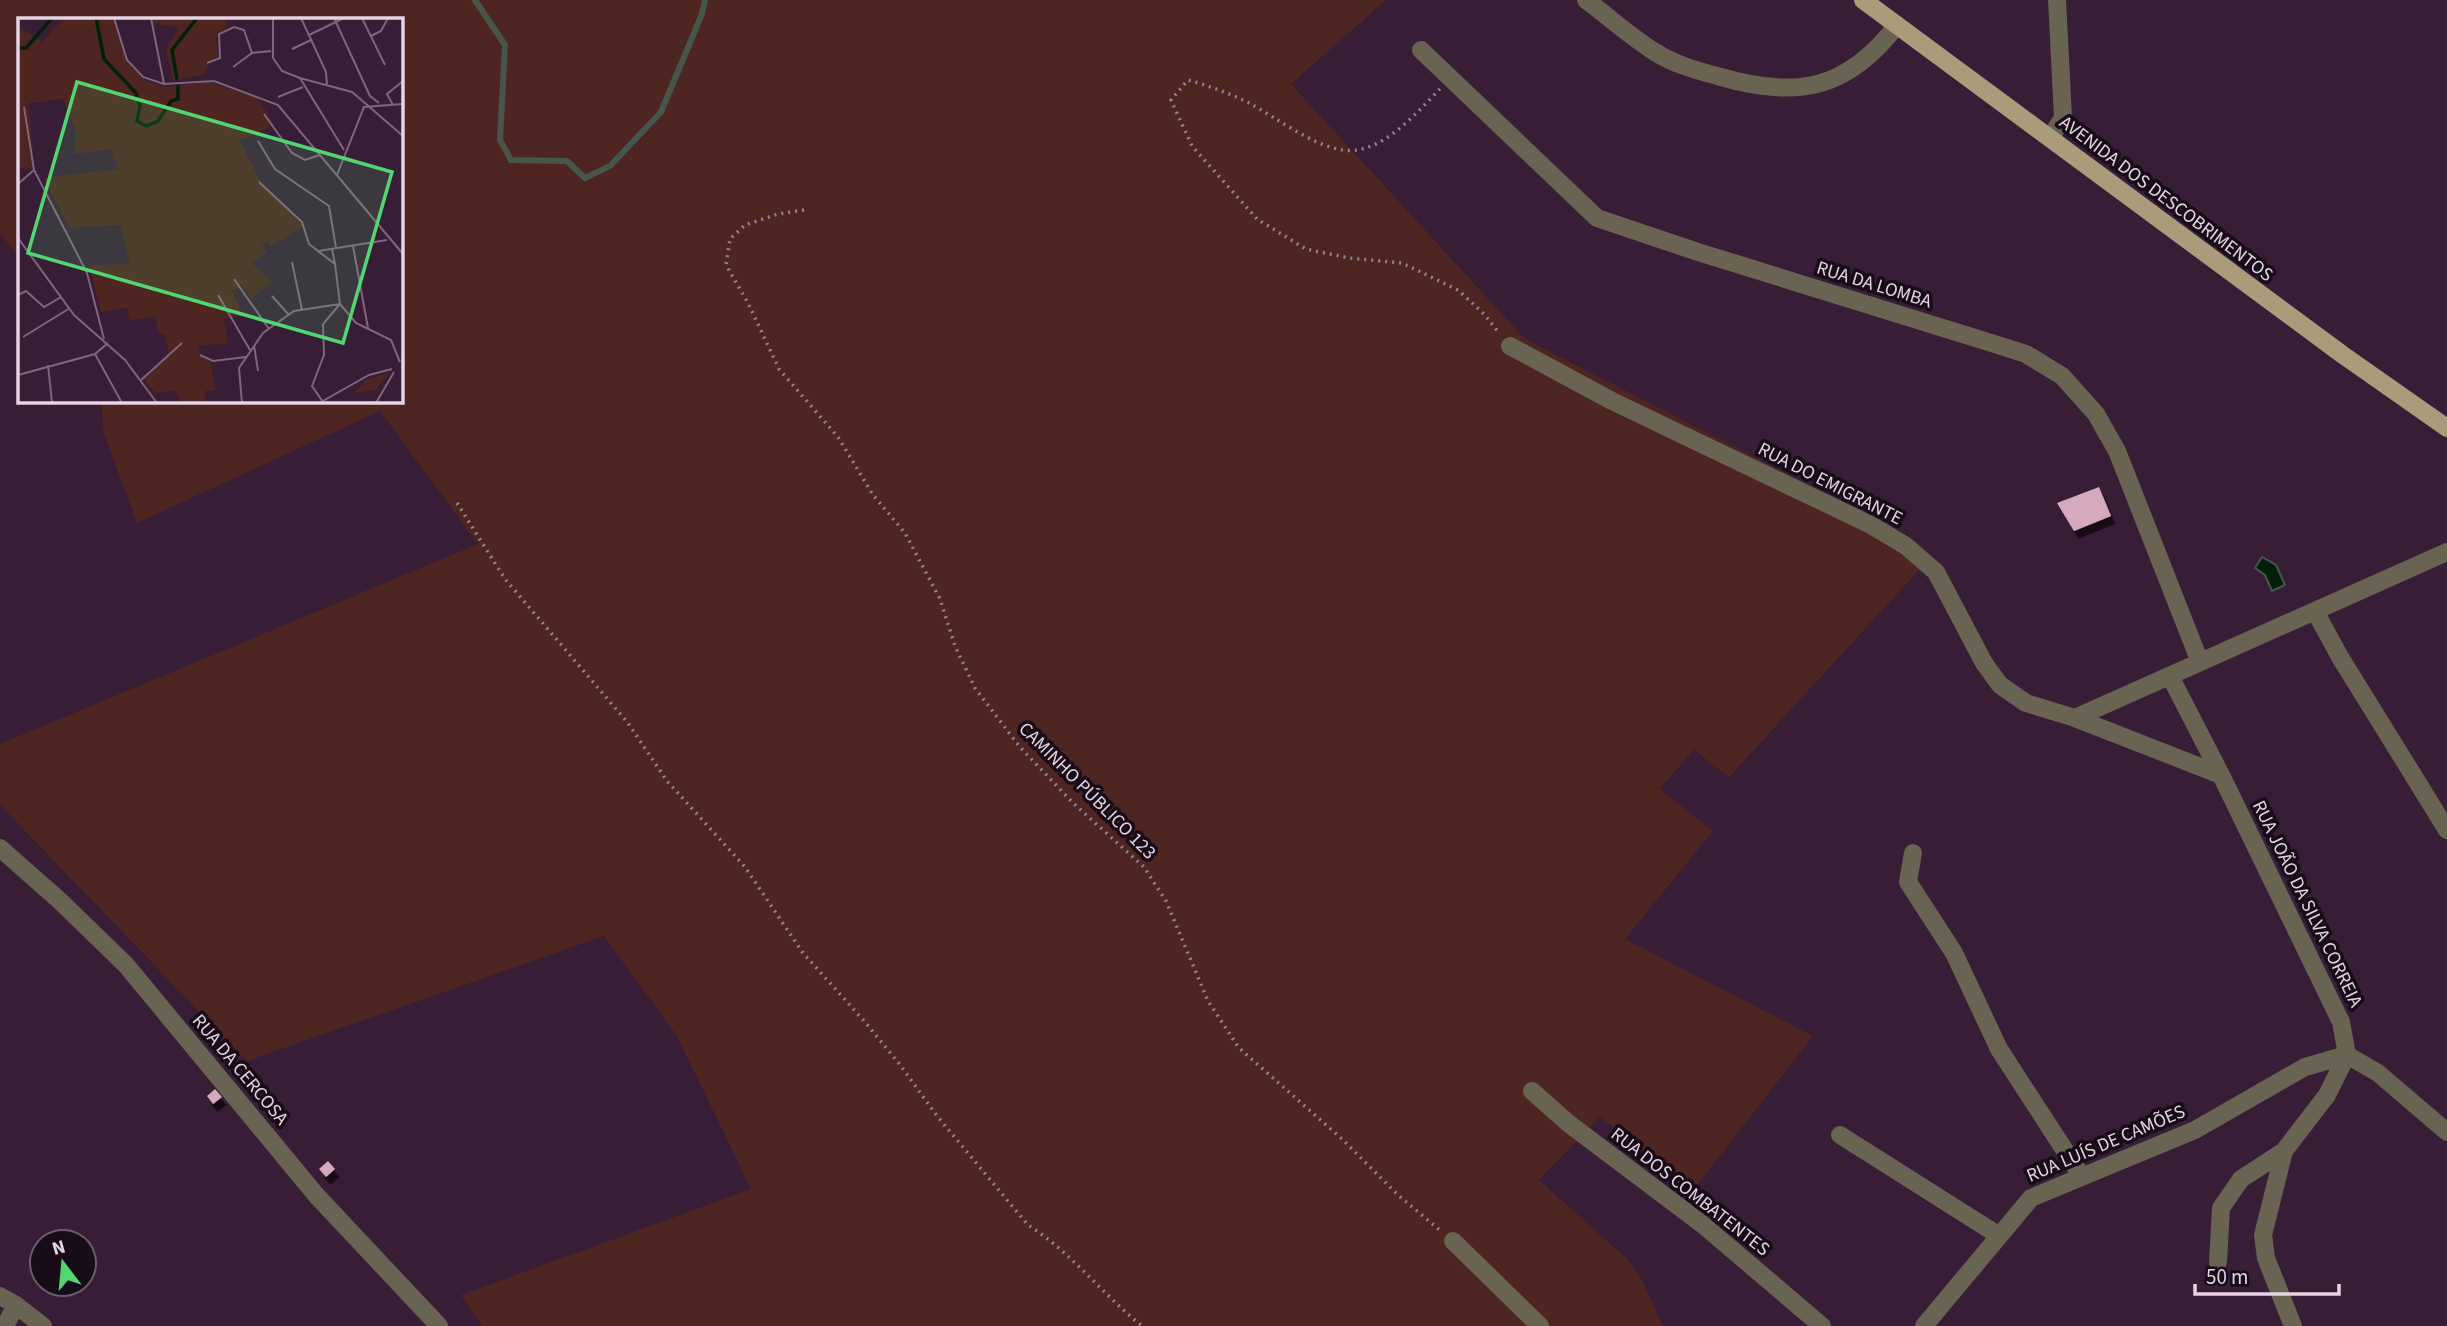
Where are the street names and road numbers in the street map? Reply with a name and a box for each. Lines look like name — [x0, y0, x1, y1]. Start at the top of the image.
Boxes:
street label: AVENIDA DOS DESCOBRIMENTOS — [2054, 110, 2278, 288]
street label: RUA DA LOMBA — [1813, 255, 1936, 316]
street label: RUA DO EMIGRANTE — [1753, 436, 1907, 532]
street label: CAMINHO PÚBLICO 123 — [1012, 716, 1162, 866]
street label: RUA JOÃO DA SILVA CORREIA — [2245, 796, 2369, 1013]
street label: RUA DA CERCOSA — [185, 1009, 295, 1132]
street label: RUA LUÍS DE CAMÕES — [2022, 1098, 2190, 1190]
street label: RUA DOS COMBATENTES — [1605, 1121, 1775, 1263]

